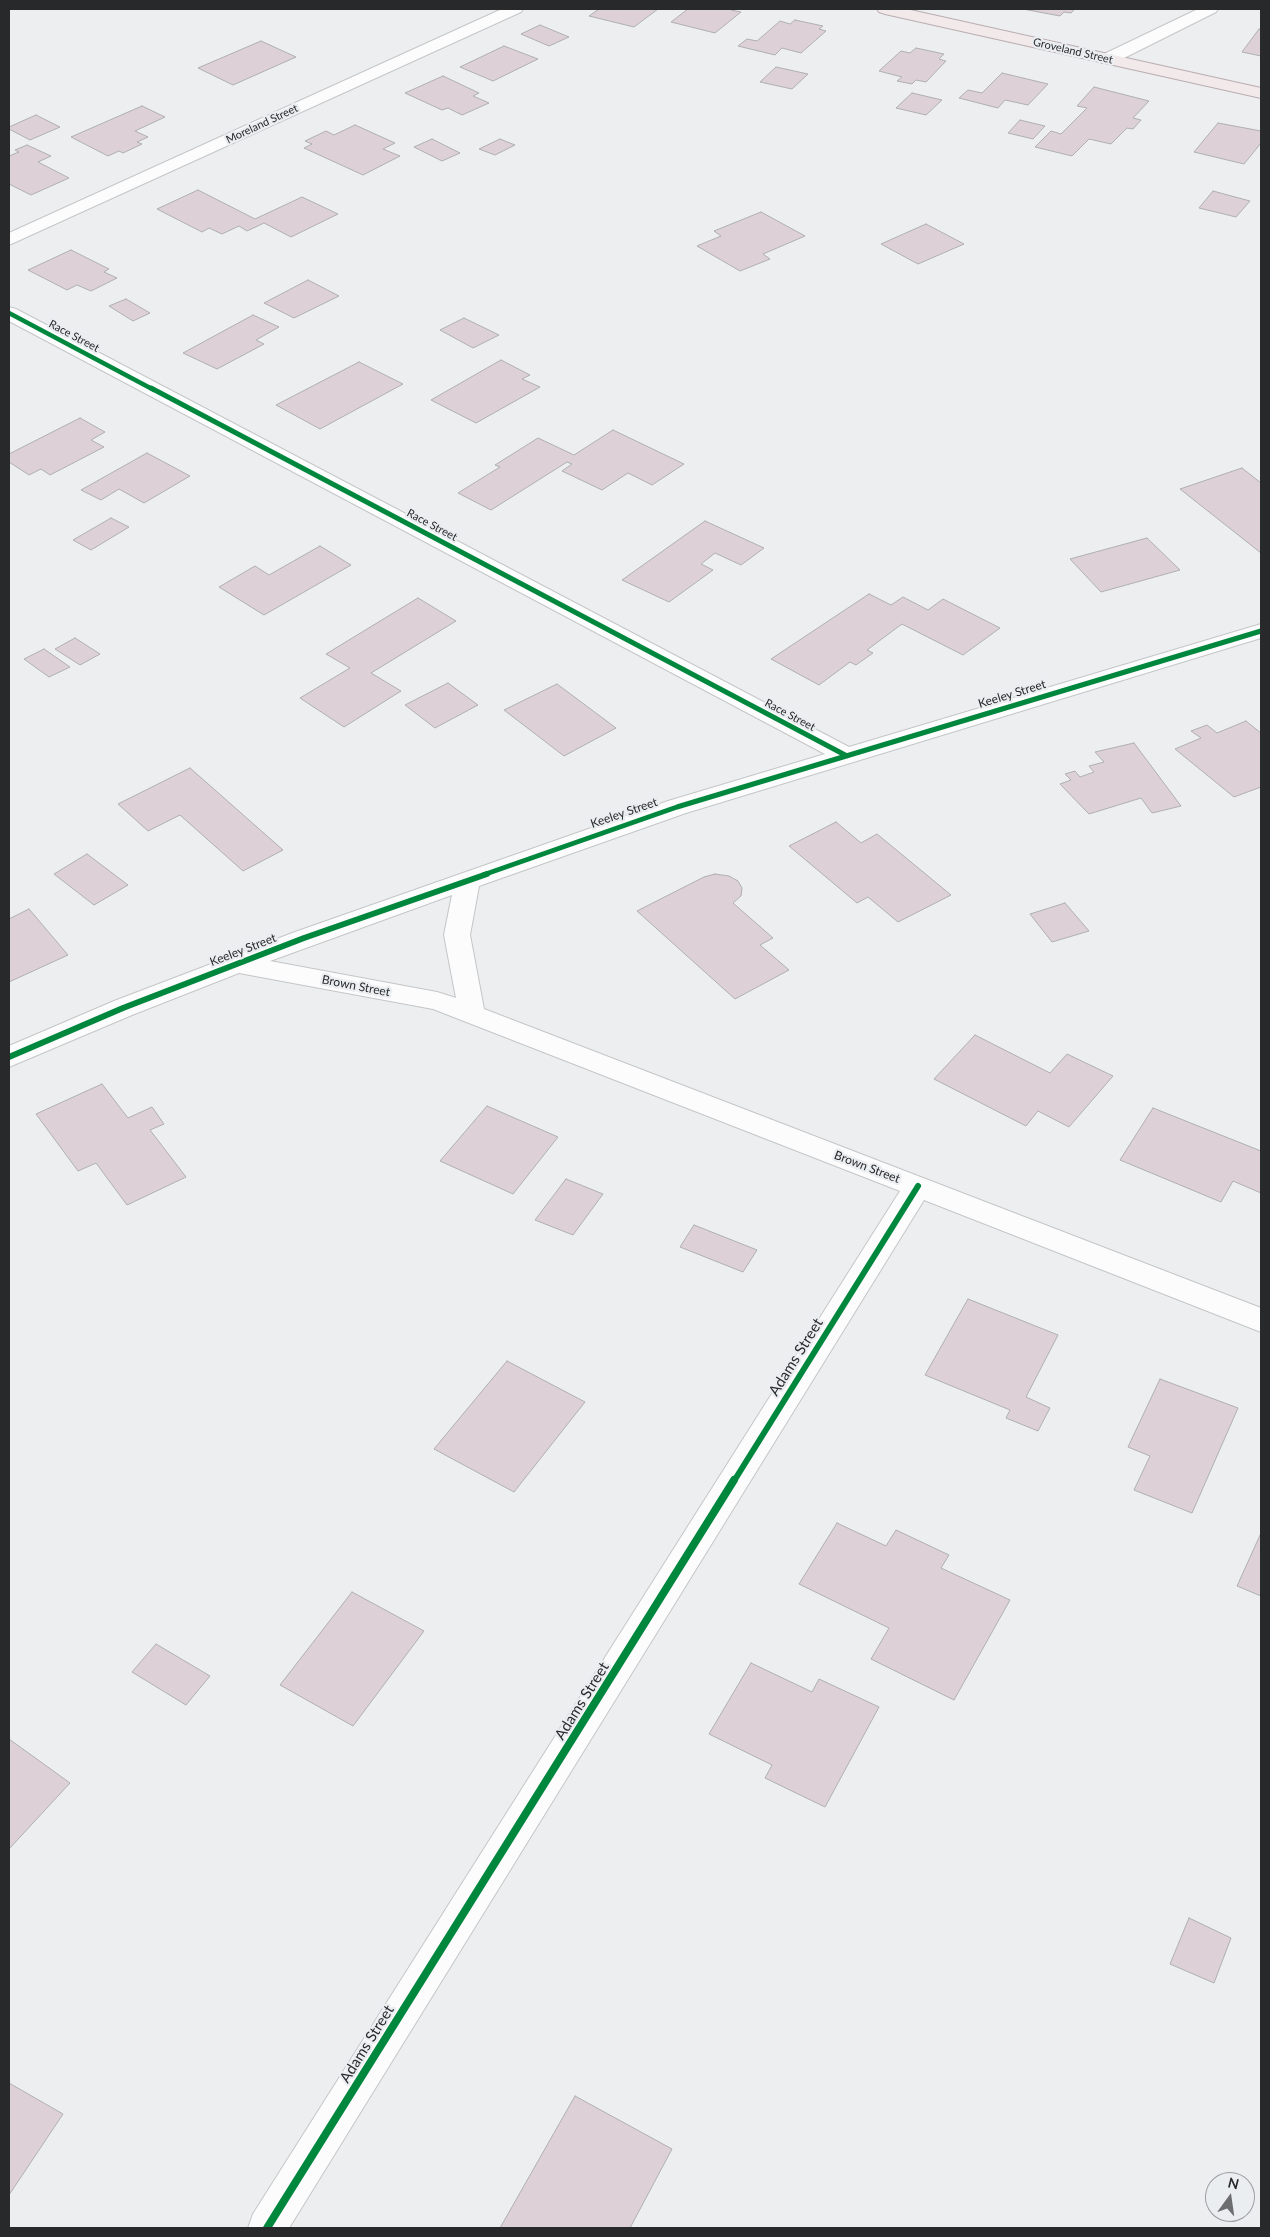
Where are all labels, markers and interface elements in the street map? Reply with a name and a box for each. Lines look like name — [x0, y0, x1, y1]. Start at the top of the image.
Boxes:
street label: Groveland Street — [1032, 35, 1114, 67]
street label: Moreland Street — [224, 102, 300, 146]
street label: Race Street — [47, 317, 101, 355]
street label: Race Street — [405, 506, 459, 544]
street label: Keeley Street — [976, 677, 1048, 711]
street label: Race Street — [763, 696, 817, 734]
street label: Keeley Street — [589, 795, 659, 831]
street label: Keeley Street — [208, 931, 278, 969]
street label: Brown Street — [321, 972, 391, 1000]
street label: Brown Street — [832, 1148, 902, 1186]
street label: Adams Street — [765, 1315, 827, 1399]
street label: Adams Street — [551, 1659, 613, 1743]
street label: Adams Street — [336, 2002, 398, 2086]
north arrow — [1205, 2172, 1255, 2222]
text: N — [1226, 2173, 1241, 2192]

